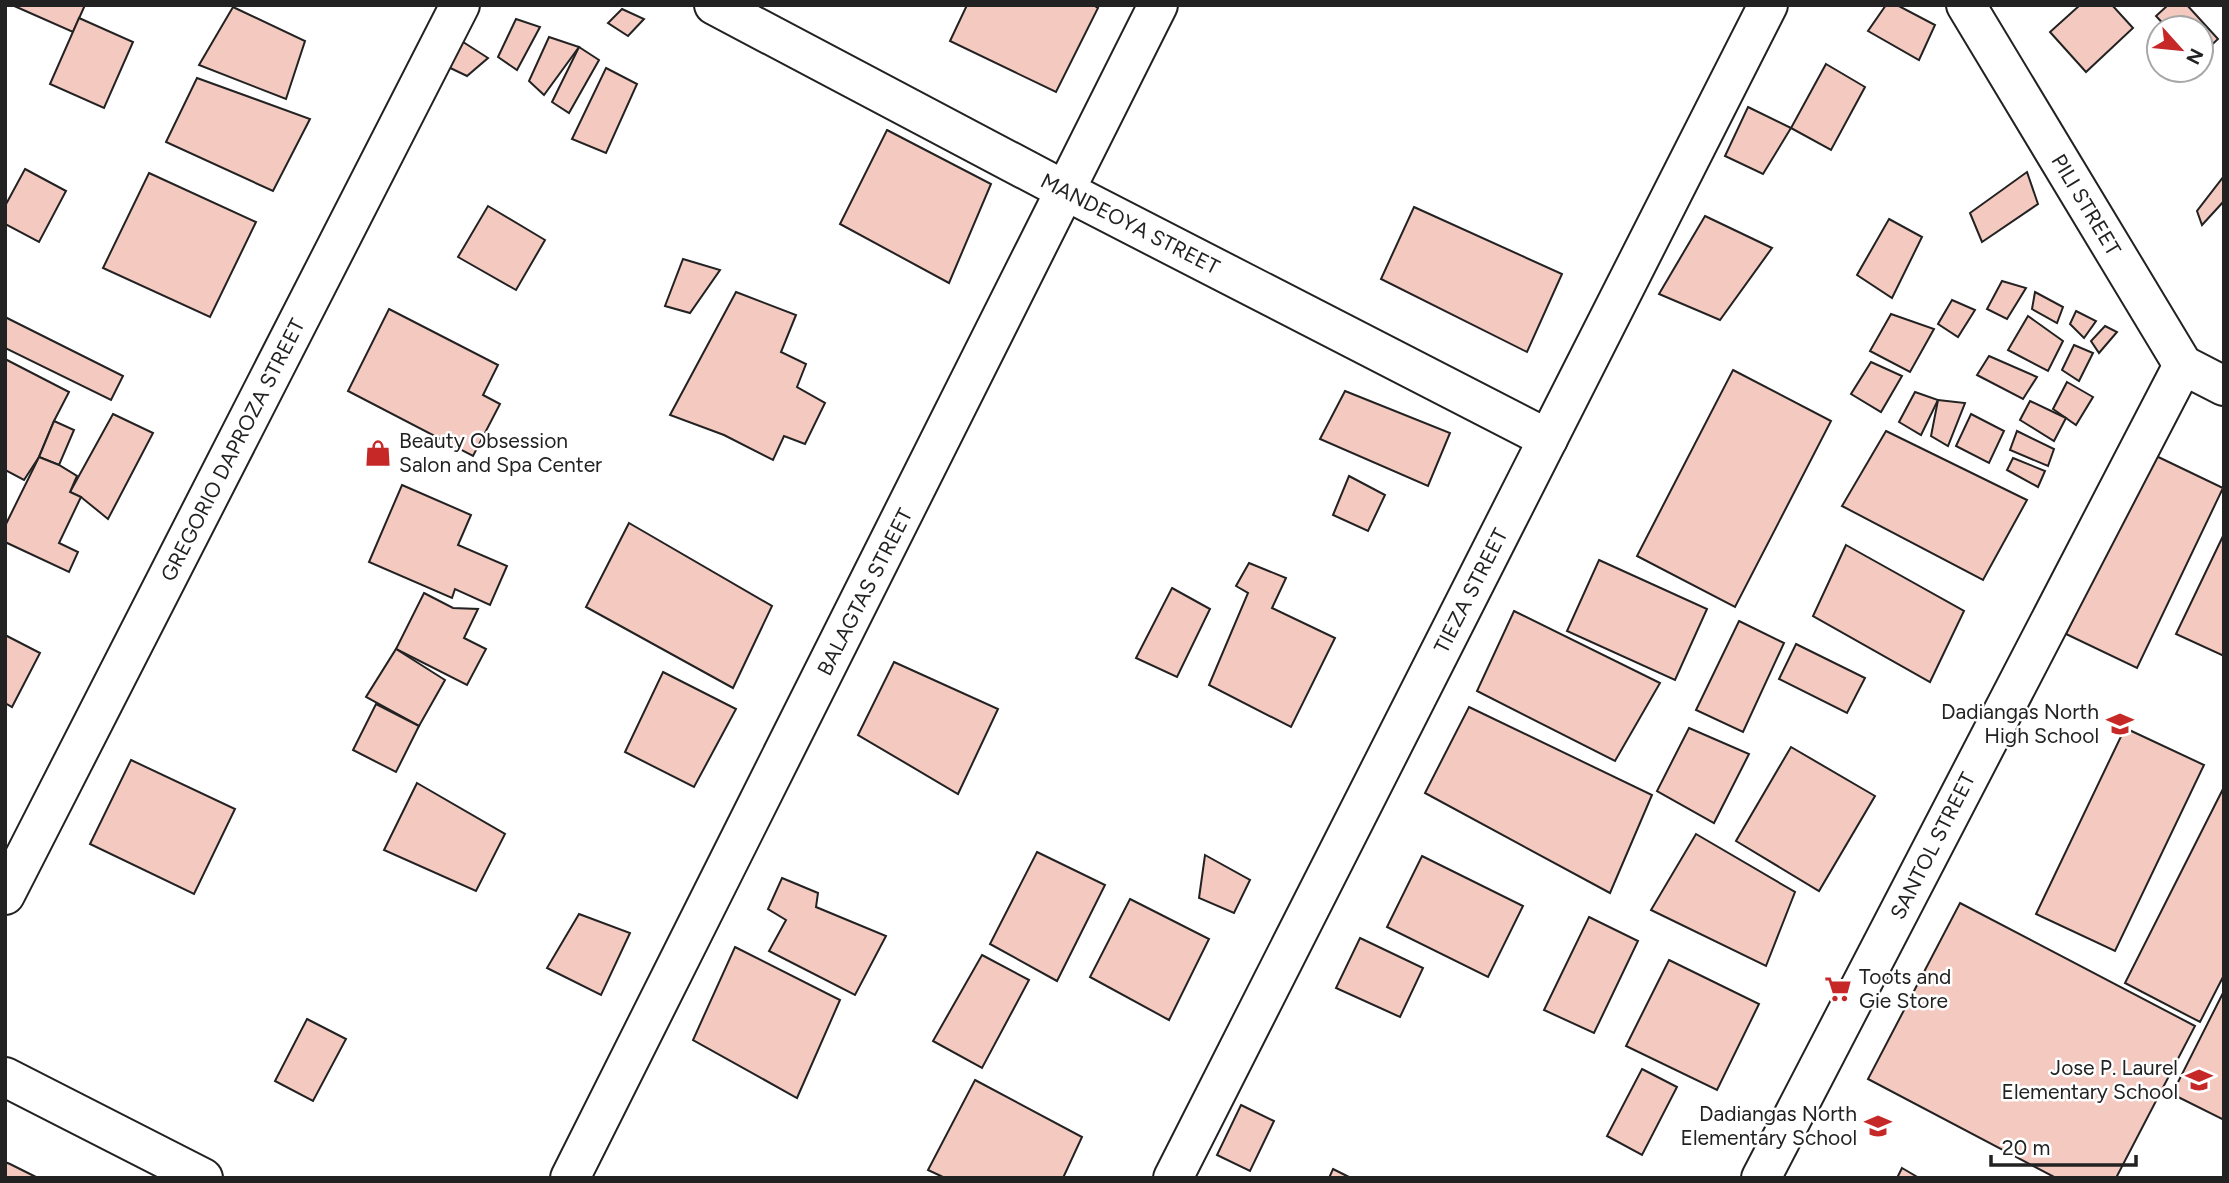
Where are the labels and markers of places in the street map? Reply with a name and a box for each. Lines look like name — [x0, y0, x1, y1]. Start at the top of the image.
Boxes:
place label: Beauty Obsession Salon and Spa Center — [399, 428, 602, 477]
shop icon: Beauty Obsession Salon and Spa Center — [363, 438, 393, 468]
place label: Dadiangas North High School — [1941, 699, 2099, 748]
school or university icon: Dadiangas North High School — [2105, 709, 2135, 739]
place label: Toots and Gie Store — [1859, 964, 1951, 1013]
supermarket icon: Toots and Gie Store — [1823, 974, 1853, 1004]
place label: Jose P. Laurel Elementary School — [2002, 1055, 2178, 1104]
school or university icon: Jose P. Laurel Elementary School — [2184, 1065, 2214, 1095]
place label: Dadiangas North Elementary School — [1681, 1101, 1857, 1150]
school or university icon: Dadiangas North Elementary School — [1863, 1111, 1893, 1141]

